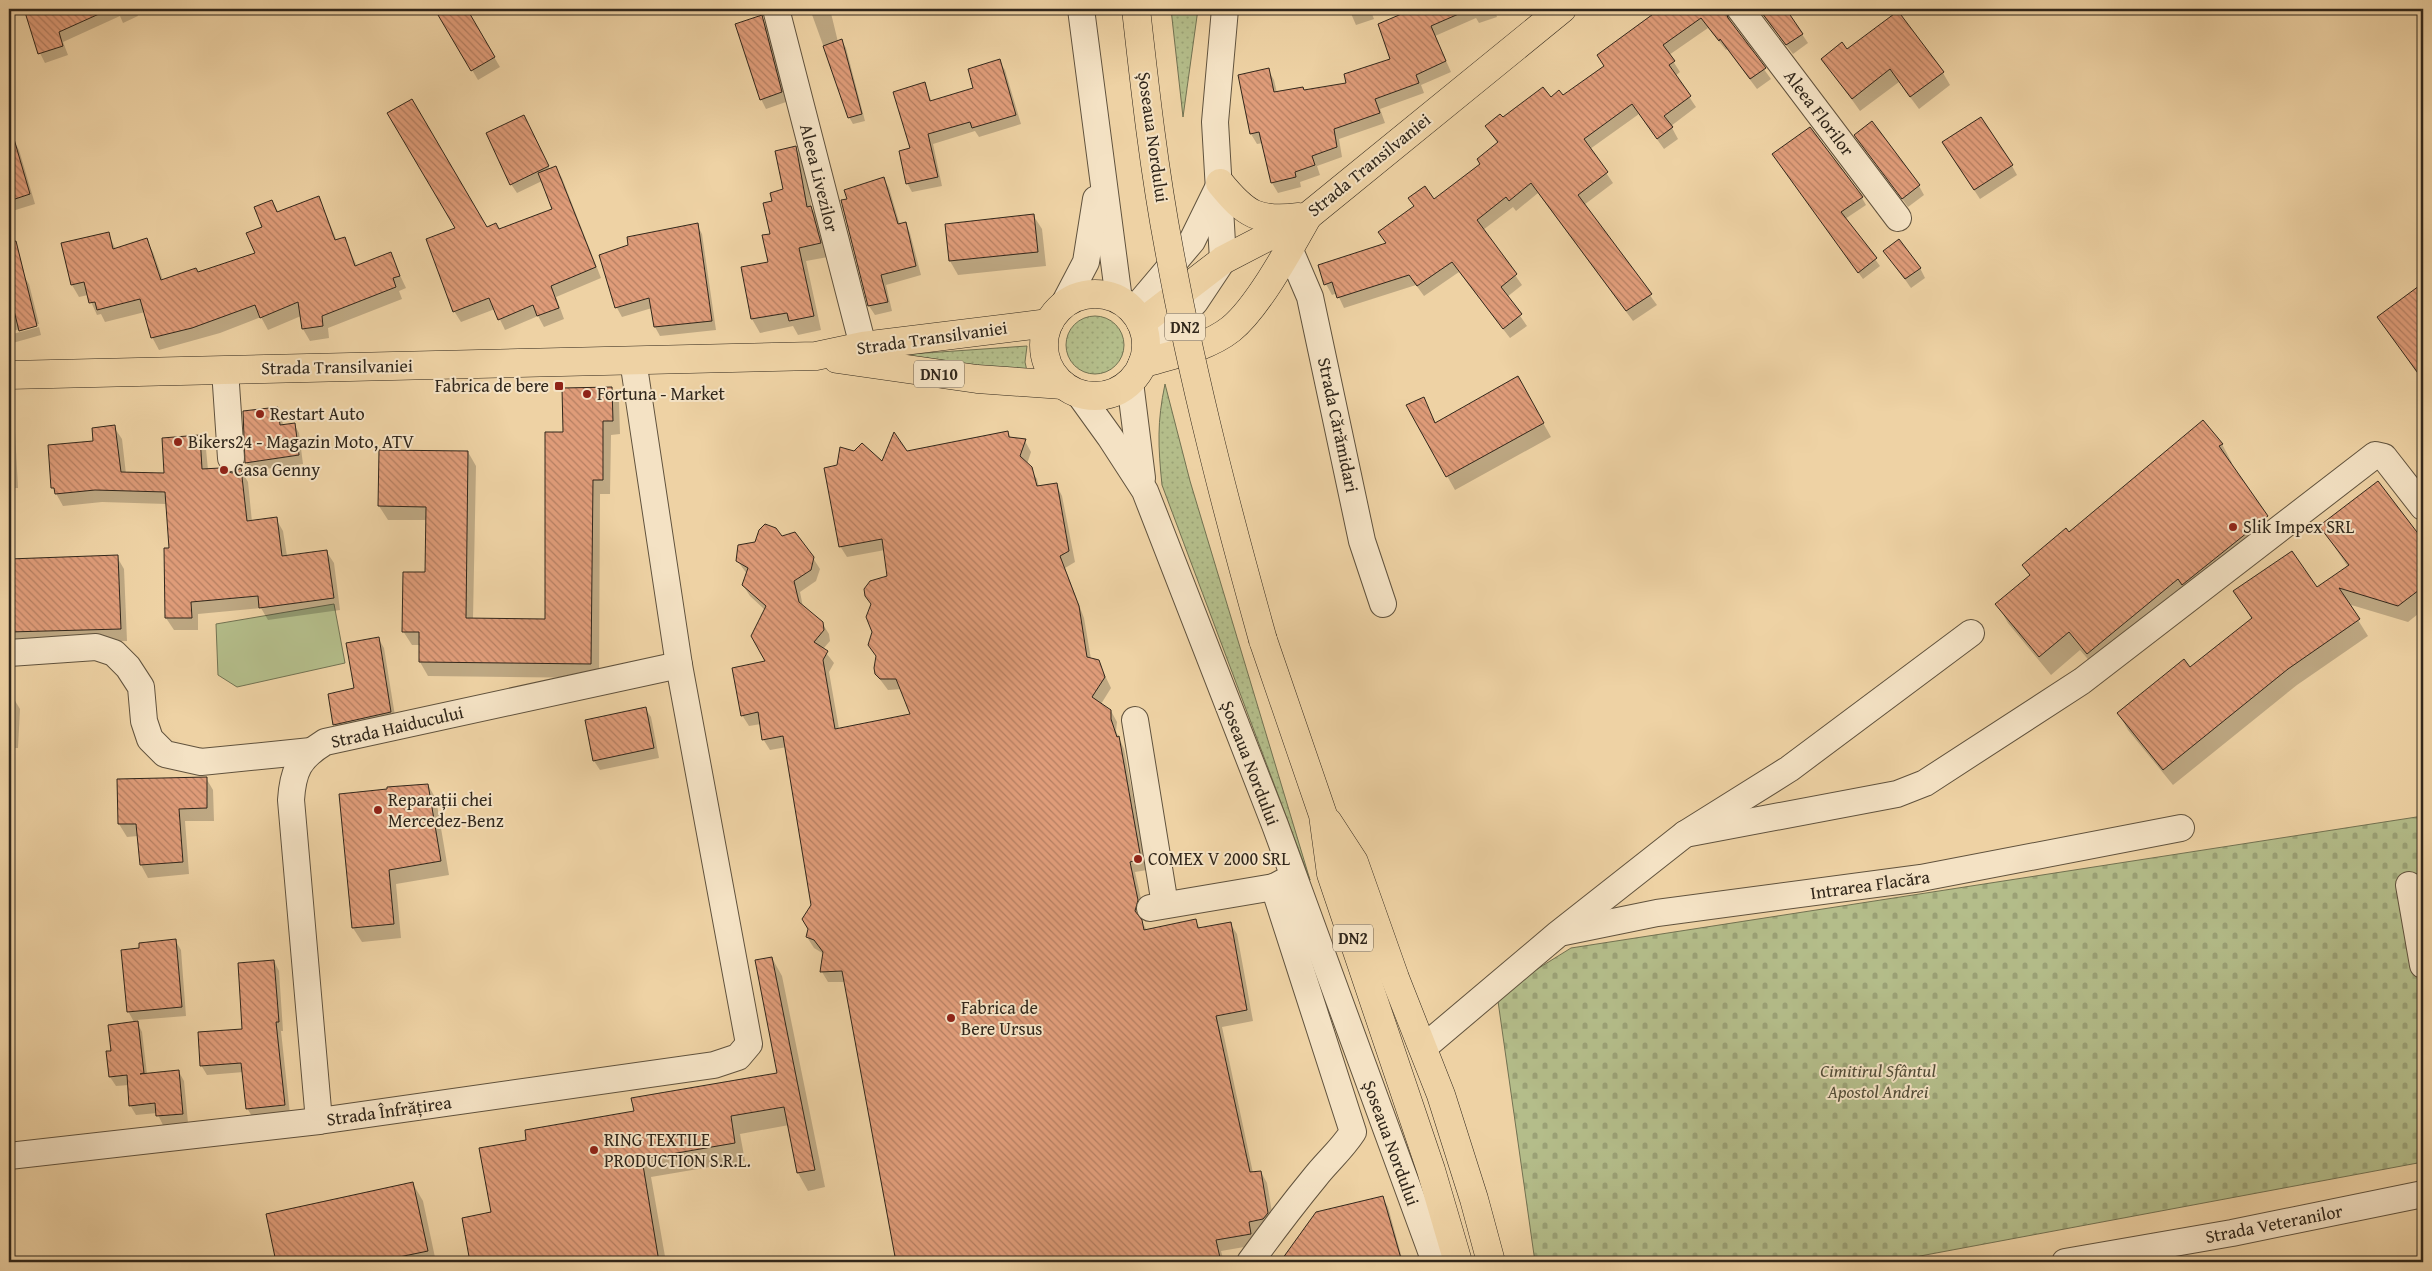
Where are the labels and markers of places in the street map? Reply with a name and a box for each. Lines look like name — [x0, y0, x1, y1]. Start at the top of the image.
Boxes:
place label: Fabrica de bere — [435, 372, 549, 399]
marker: Fabrica de bere — [553, 380, 565, 392]
place label: Fortuna - Market — [597, 380, 725, 407]
marker: Fortuna - Market — [581, 388, 593, 400]
place label: Restart Auto — [270, 400, 365, 427]
marker: Restart Auto — [254, 408, 266, 420]
place label: Bikers24 - Magazin Moto, ATV — [188, 428, 414, 455]
marker: Bikers24 - Magazin Moto, ATV — [172, 436, 184, 448]
place label: Casa Genny — [234, 456, 320, 483]
marker: Casa Genny — [218, 464, 230, 476]
place label: Slik Impex SRL — [2243, 513, 2354, 540]
marker: Slik Impex SRL — [2227, 521, 2239, 533]
place label: Reparații chei Mercedez-Benz — [388, 786, 504, 834]
marker: Reparații chei Mercedez-Benz — [372, 804, 384, 816]
place label: COMEX V 2000 SRL — [1148, 845, 1290, 872]
marker: COMEX V 2000 SRL — [1132, 853, 1144, 865]
place label: Fabrica de Bere Ursus — [961, 994, 1043, 1042]
marker: Fabrica de Bere Ursus — [945, 1012, 957, 1024]
place label: RING TEXTILE PRODUCTION S.R.L. — [604, 1126, 751, 1174]
marker: RING TEXTILE PRODUCTION S.R.L. — [588, 1144, 600, 1156]

